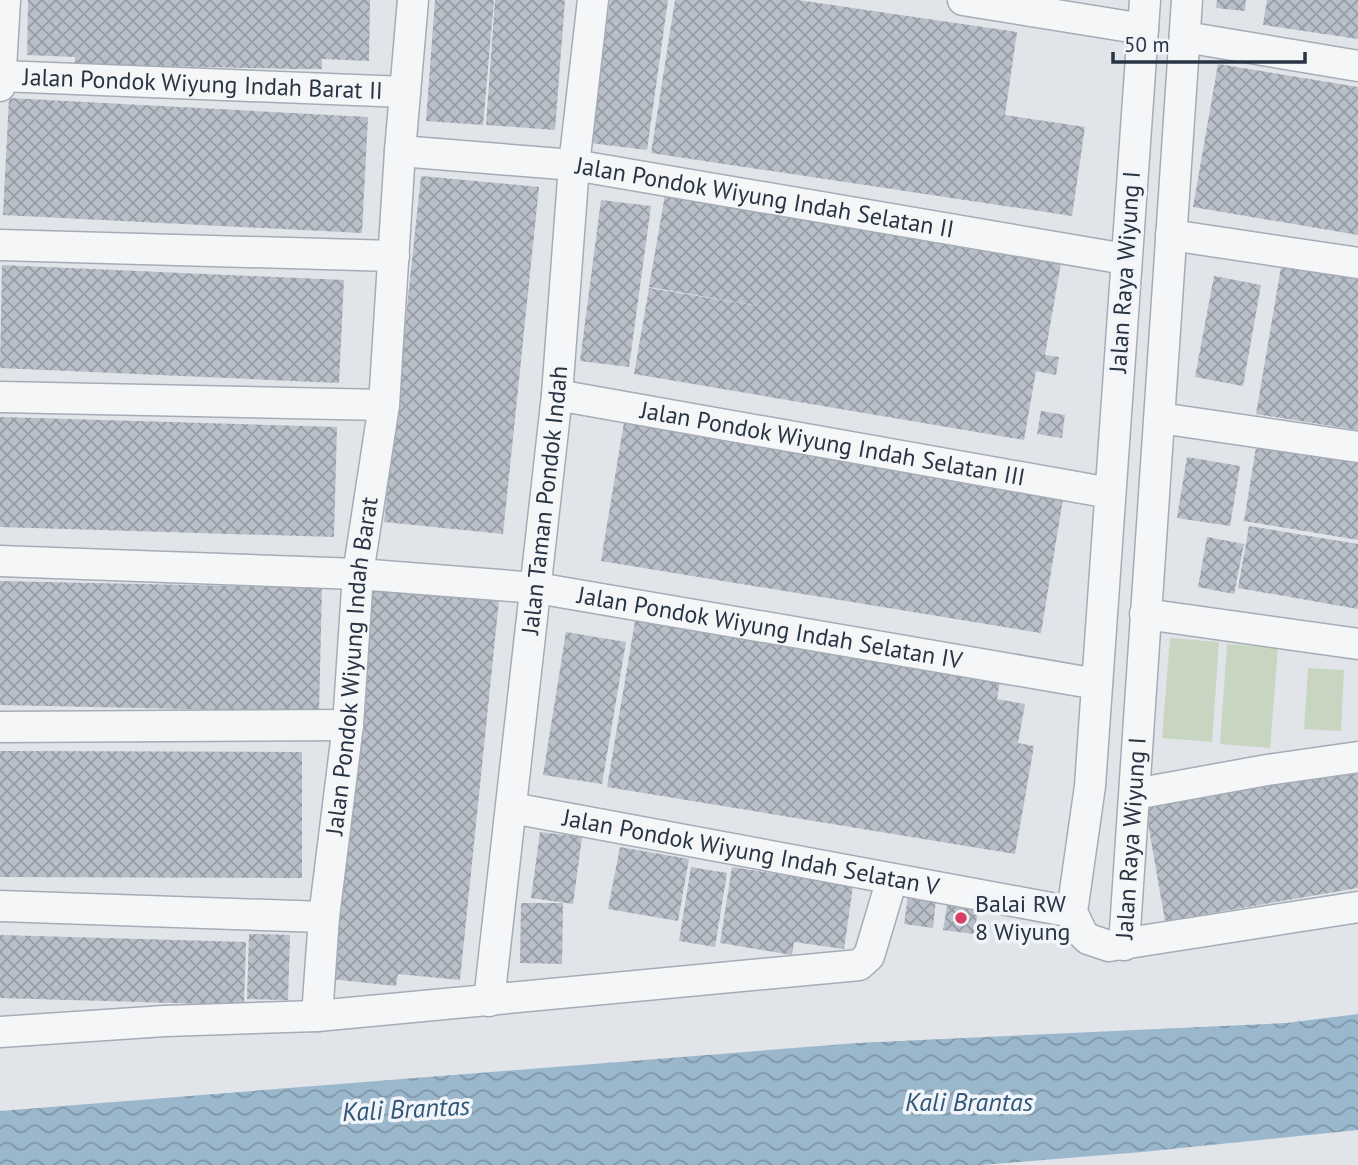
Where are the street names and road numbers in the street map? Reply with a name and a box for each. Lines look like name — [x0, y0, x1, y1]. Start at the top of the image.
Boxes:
street label: Jalan Pondok Wiyung Indah Barat II — [21, 61, 384, 106]
street label: Jalan Pondok Wiyung Indah Selatan II — [572, 149, 956, 245]
street label: Jalan Raya Wiyung I — [1102, 170, 1147, 375]
street label: Jalan Taman Pondok Indah — [514, 365, 574, 637]
street label: Jalan Pondok Wiyung Indah Selatan III — [637, 394, 1028, 493]
street label: Jalan Pondok Wiyung Indah Barat — [318, 495, 385, 838]
street label: Jalan Pondok Wiyung Indah Selatan IV — [574, 579, 965, 676]
street label: Jalan Raya Wiyung I — [1108, 736, 1153, 941]
street label: Jalan Pondok Wiyung Indah Selatan V — [559, 802, 942, 902]

